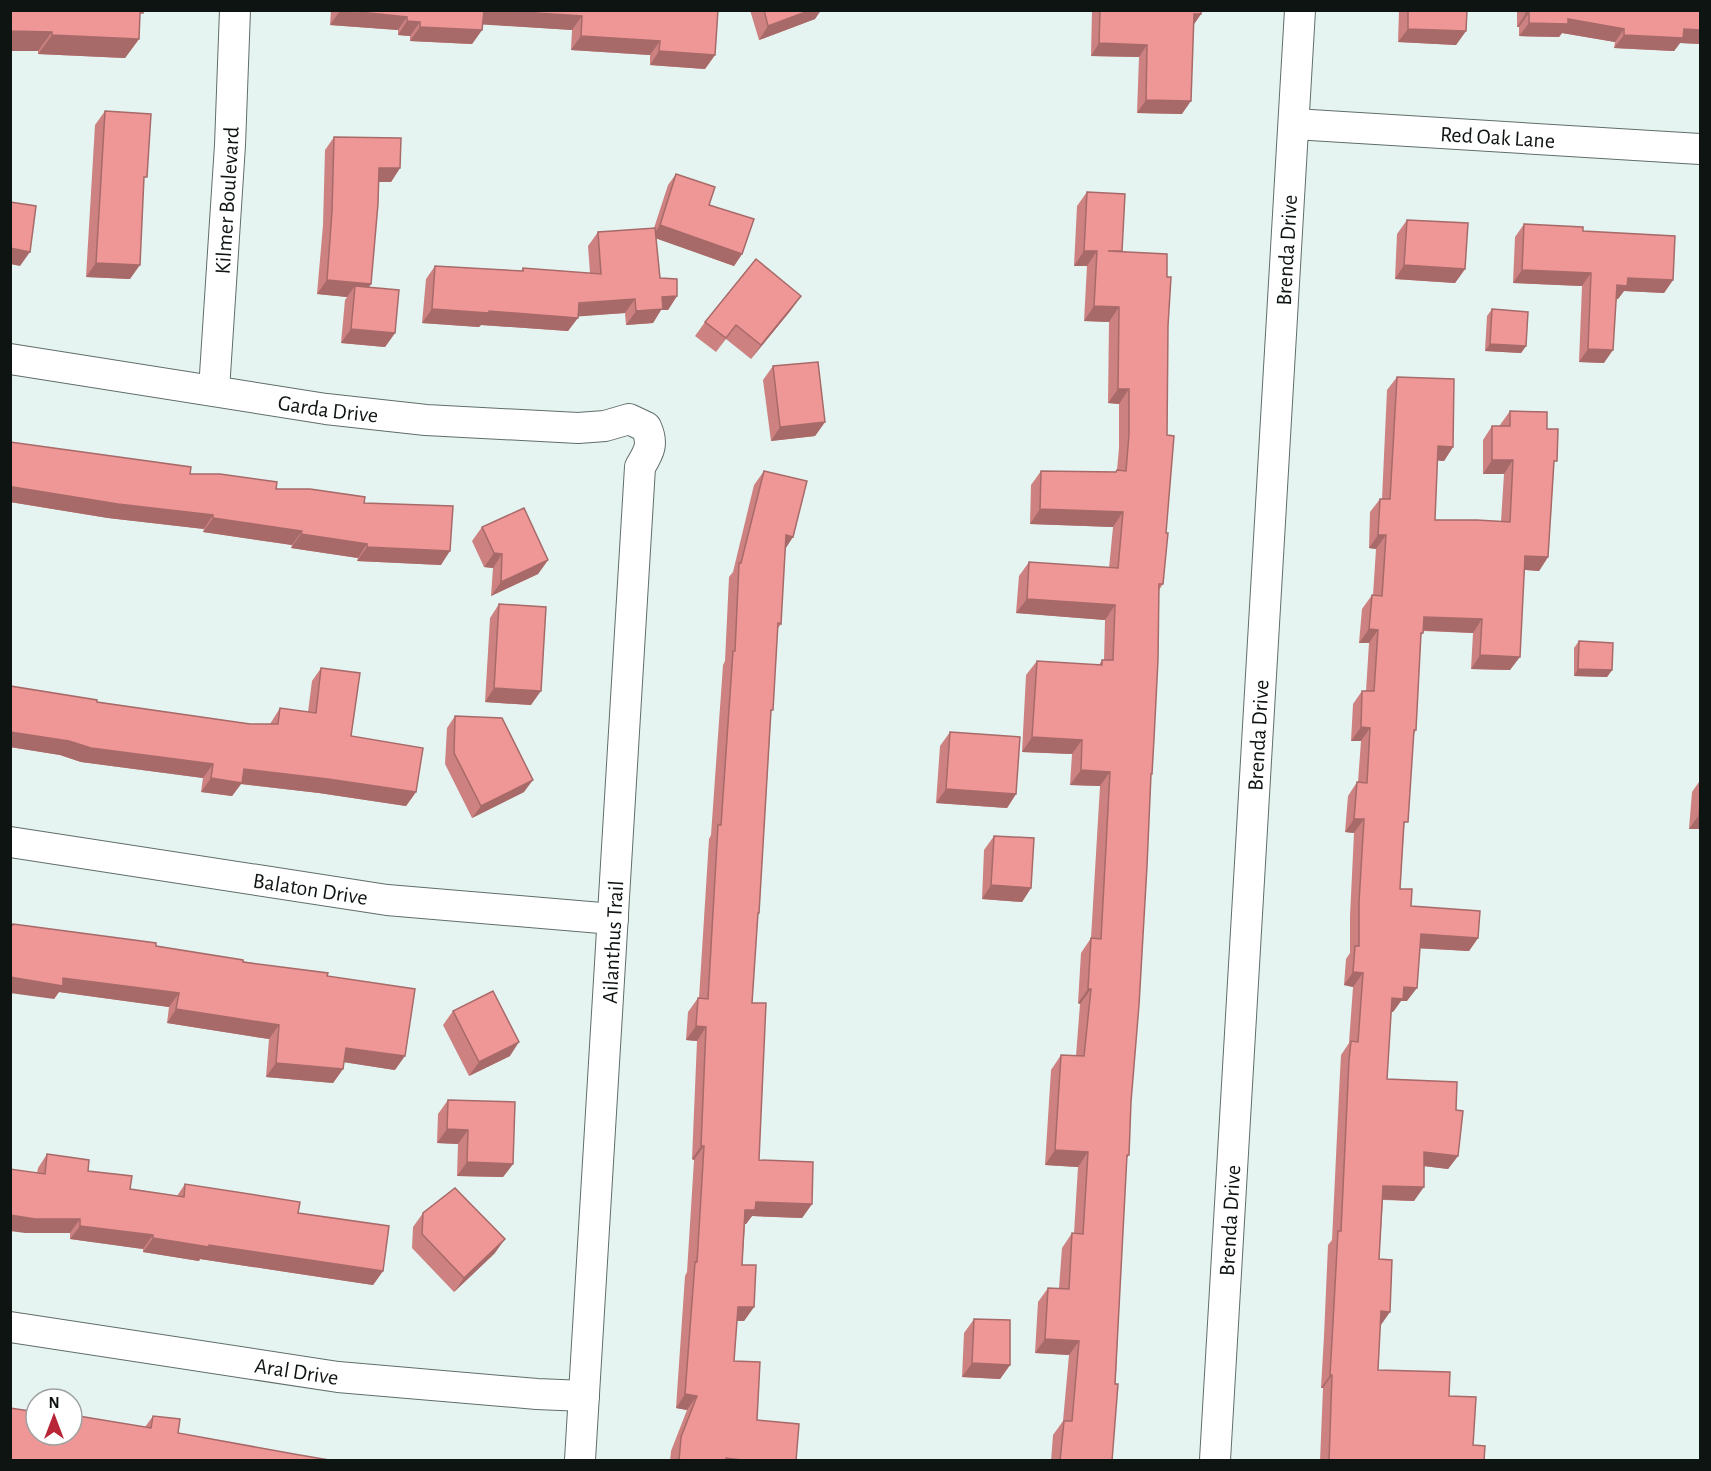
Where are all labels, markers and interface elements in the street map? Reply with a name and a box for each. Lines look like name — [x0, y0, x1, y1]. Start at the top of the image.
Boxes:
street label: Red Oak Lane — [1439, 123, 1556, 152]
street label: Kilmer Boulevard — [212, 126, 243, 275]
street label: Brenda Drive — [1273, 194, 1301, 306]
street label: Garda Drive — [276, 392, 379, 427]
street label: Brenda Drive — [1244, 679, 1273, 791]
street label: Balaton Drive — [251, 870, 369, 909]
street label: Ailanthus Trail — [599, 880, 627, 1004]
street label: Brenda Drive — [1216, 1164, 1244, 1277]
street label: Aral Drive — [253, 1354, 340, 1389]
north arrow — [24, 1387, 84, 1447]
text: N — [48, 1395, 60, 1411]

